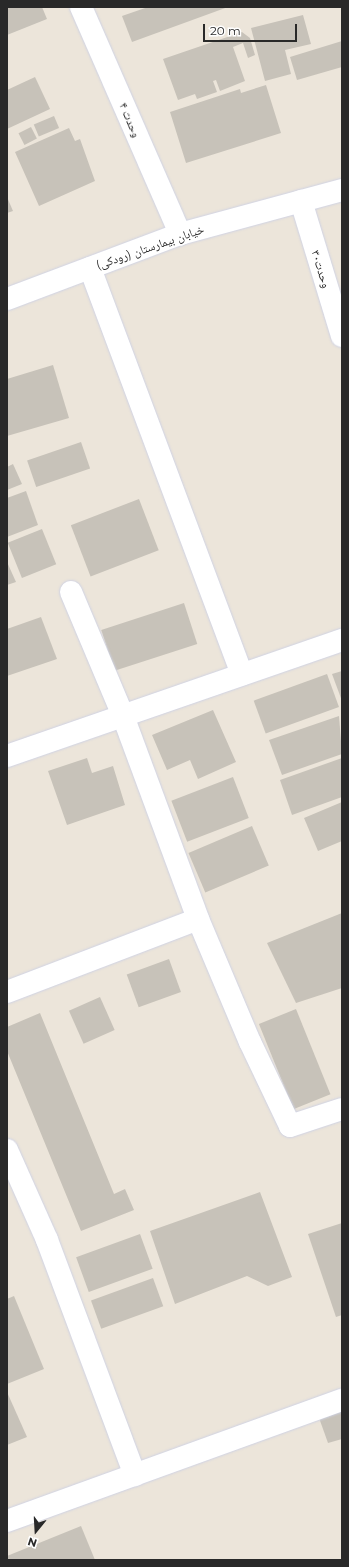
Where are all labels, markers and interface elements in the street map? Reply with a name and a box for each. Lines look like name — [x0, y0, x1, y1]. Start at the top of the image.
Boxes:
scale bar — [205, 16, 299, 42]
text: 20 m — [210, 23, 241, 38]
street label: وحدت ۴ — [116, 100, 144, 140]
street label: خیابان بیمارستان (رودکی) — [94, 222, 206, 272]
street label: وحدت۳۰ — [308, 248, 334, 290]
north arrow — [16, 1511, 56, 1551]
text: N — [26, 1534, 39, 1550]

